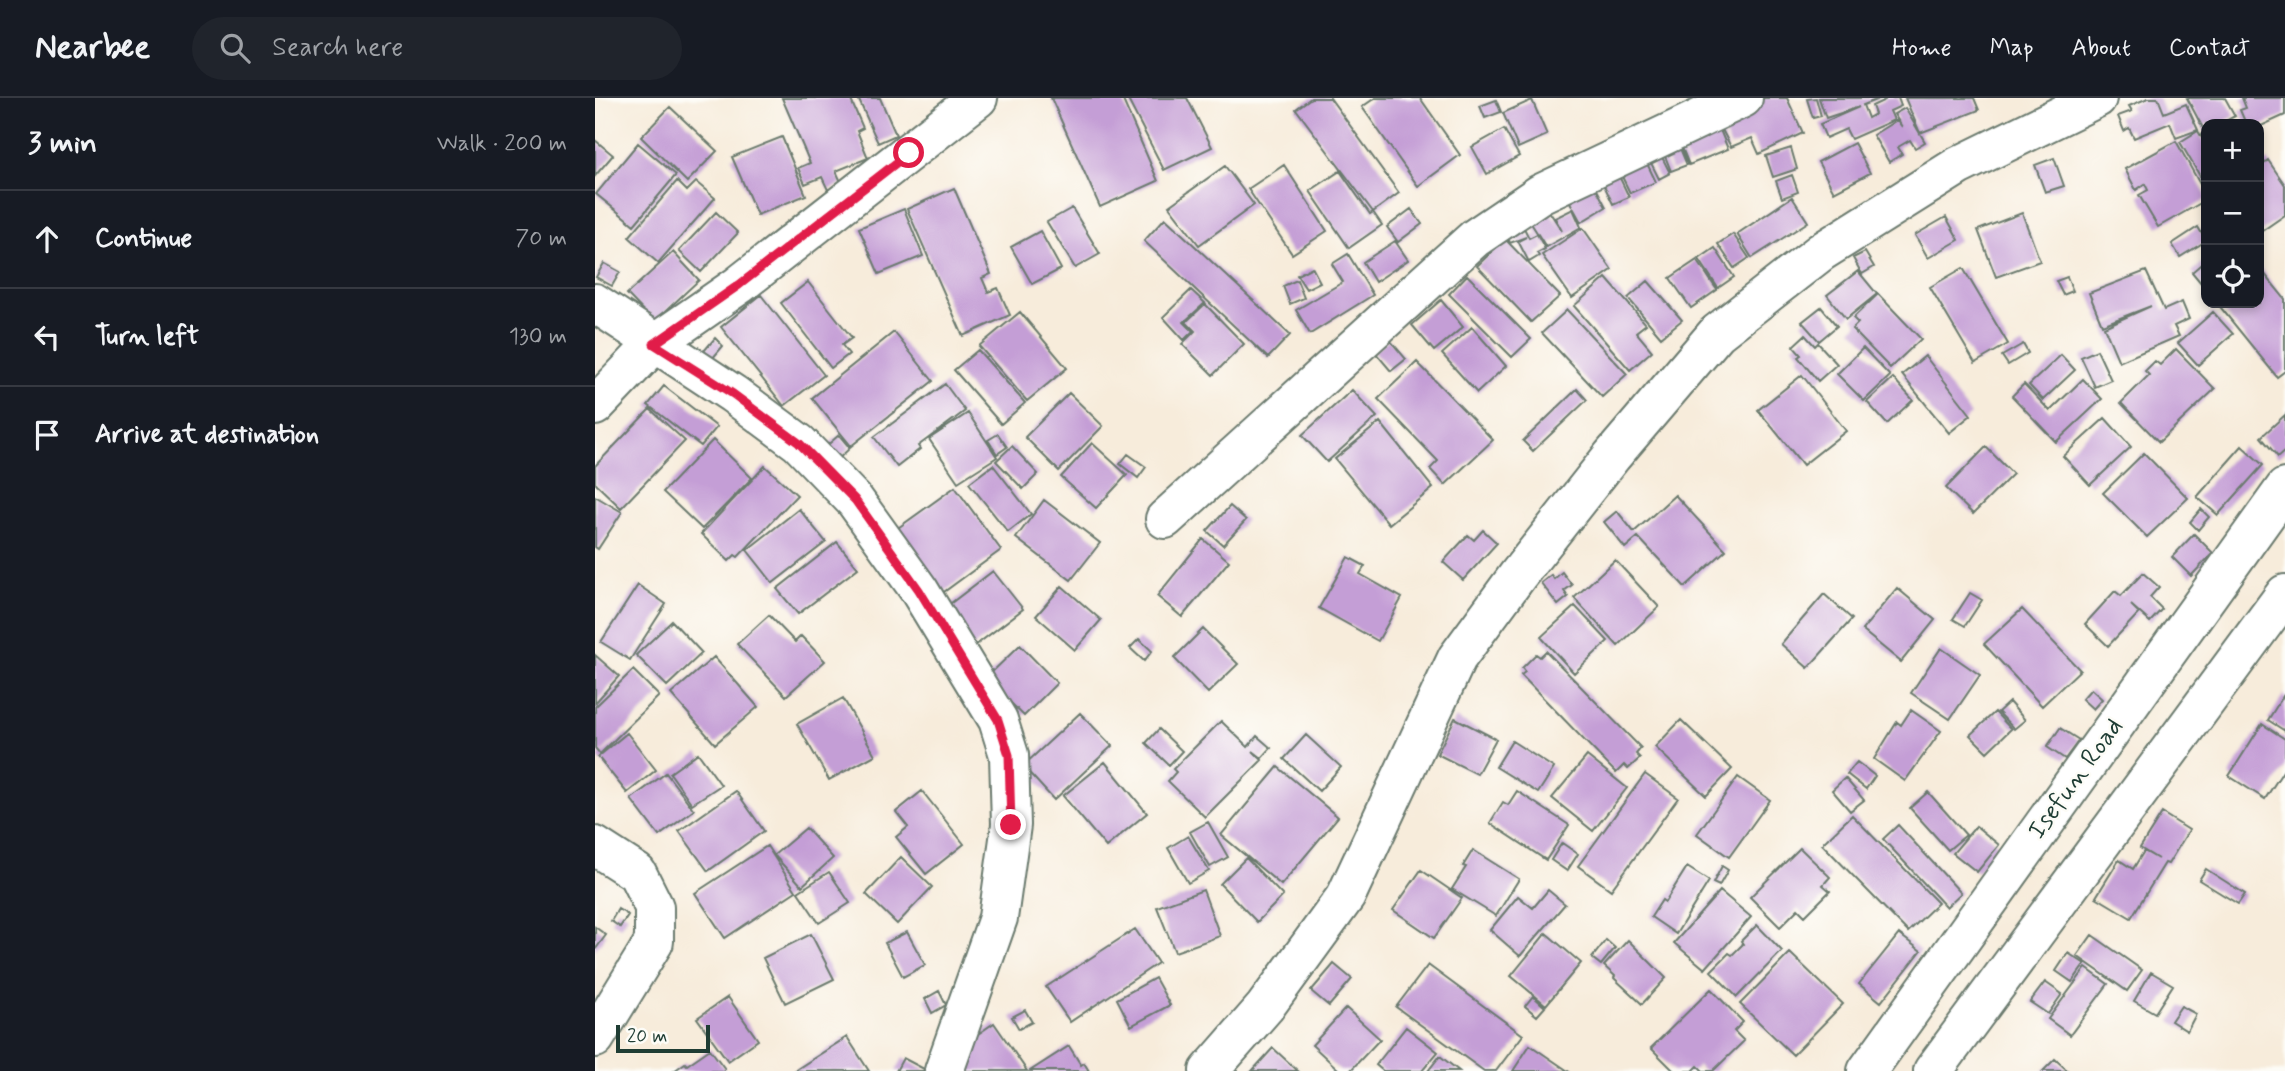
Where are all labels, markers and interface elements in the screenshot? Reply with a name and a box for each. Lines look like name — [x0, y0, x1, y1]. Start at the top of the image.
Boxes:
search box — [192, 17, 682, 80]
text: Nearbee — [35, 26, 150, 70]
icon: search — [216, 29, 254, 67]
text: Search here — [272, 31, 403, 65]
text: Home — [1892, 33, 1952, 64]
text: Map — [1990, 33, 2034, 64]
text: About — [2072, 33, 2131, 64]
text: Contact — [2169, 33, 2250, 64]
map controls — [2201, 119, 2264, 308]
button: + — [2201, 119, 2264, 182]
text: 3 min — [28, 124, 97, 163]
text: Walk · 200 m — [437, 129, 567, 159]
route start — [893, 137, 924, 168]
button: − — [2201, 182, 2264, 245]
icon: ahead — [28, 220, 66, 258]
text: Continue — [95, 222, 192, 256]
text: 70 m — [515, 224, 567, 254]
button: locate — [2201, 245, 2264, 308]
icon: left — [28, 318, 66, 356]
text: Turn left — [95, 320, 199, 354]
text: 130 m — [509, 322, 567, 352]
icon: arrive — [28, 416, 66, 454]
text: Arrive at destination — [95, 418, 319, 452]
street label: Isefun Road — [2021, 712, 2131, 846]
route end — [995, 809, 1026, 840]
scale bar — [616, 1022, 711, 1054]
text: 20 m — [627, 1024, 667, 1049]

